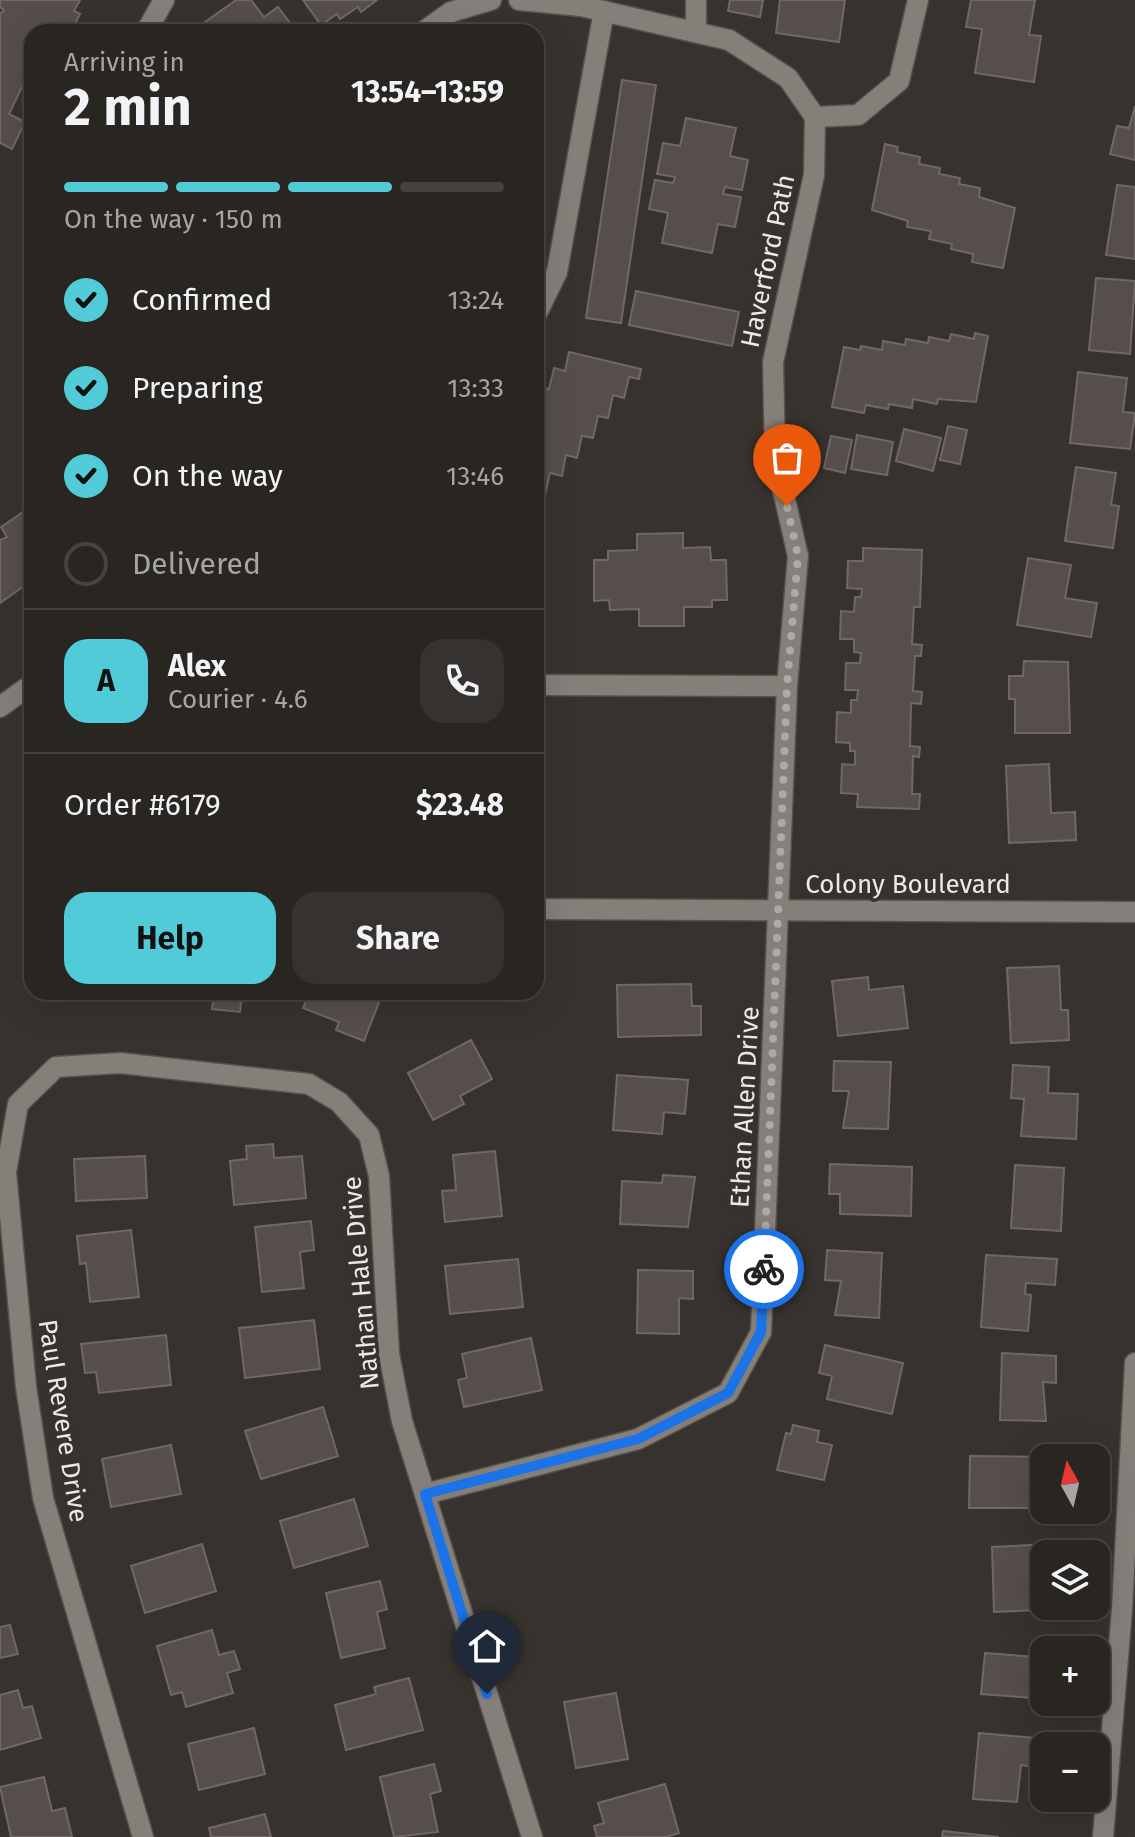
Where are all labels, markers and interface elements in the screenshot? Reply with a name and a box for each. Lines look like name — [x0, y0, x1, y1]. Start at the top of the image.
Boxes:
text: Arriving in — [64, 47, 185, 78]
text: 13:54–13:59 — [351, 74, 504, 110]
text: 2 min — [64, 76, 192, 139]
street label: Haverford Path — [735, 172, 801, 350]
text: On the way · 150 m — [64, 204, 283, 235]
icon: check — [64, 278, 108, 322]
text: Confirmed — [132, 282, 272, 318]
text: 13:24 — [448, 285, 504, 316]
icon: check — [64, 366, 108, 410]
text: Preparing — [132, 370, 263, 406]
text: 13:33 — [447, 373, 504, 404]
pin — [753, 424, 821, 506]
icon: bag — [765, 436, 809, 480]
icon: check — [64, 454, 108, 498]
text: On the way — [132, 458, 283, 494]
text: 13:46 — [446, 461, 504, 492]
text: Delivered — [132, 546, 261, 582]
button: phone — [420, 639, 504, 723]
text: Alex — [168, 648, 226, 684]
text: A — [97, 663, 115, 699]
text: Courier · 4.6 — [168, 684, 308, 715]
text: Order #6179 — [64, 787, 221, 823]
text: $23.48 — [416, 787, 504, 823]
street label: Colony Boulevard — [805, 869, 1011, 900]
button: Help — [64, 892, 276, 984]
button: Share — [292, 892, 504, 984]
street label: Ethan Allen Drive — [724, 1005, 766, 1209]
street label: Nathan Hale Drive — [336, 1175, 386, 1391]
courier — [724, 1229, 804, 1309]
icon: bike — [742, 1247, 786, 1291]
street label: Paul Revere Drive — [32, 1317, 94, 1525]
north arrow — [1030, 1444, 1110, 1524]
map controls — [1030, 1444, 1110, 1812]
button: layers — [1030, 1540, 1110, 1620]
pin — [453, 1612, 521, 1694]
icon: home — [465, 1624, 509, 1668]
button: + — [1030, 1636, 1110, 1716]
button: − — [1030, 1732, 1110, 1812]

